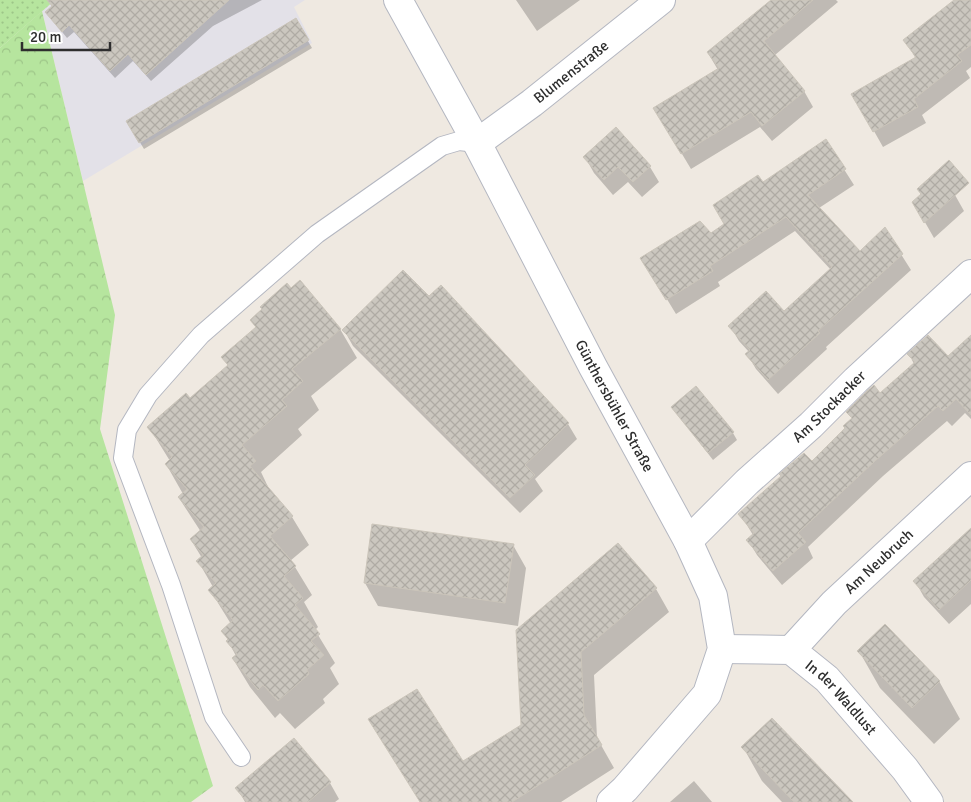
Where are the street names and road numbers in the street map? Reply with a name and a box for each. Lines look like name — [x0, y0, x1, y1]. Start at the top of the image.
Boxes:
street label: Blumenstraße — [530, 36, 612, 107]
street label: Günthersbühler Straße — [571, 337, 658, 475]
street label: Am Stockacker — [789, 366, 870, 446]
street label: Am Neubruch — [841, 525, 917, 598]
street label: In der Waldlust — [801, 656, 880, 739]

